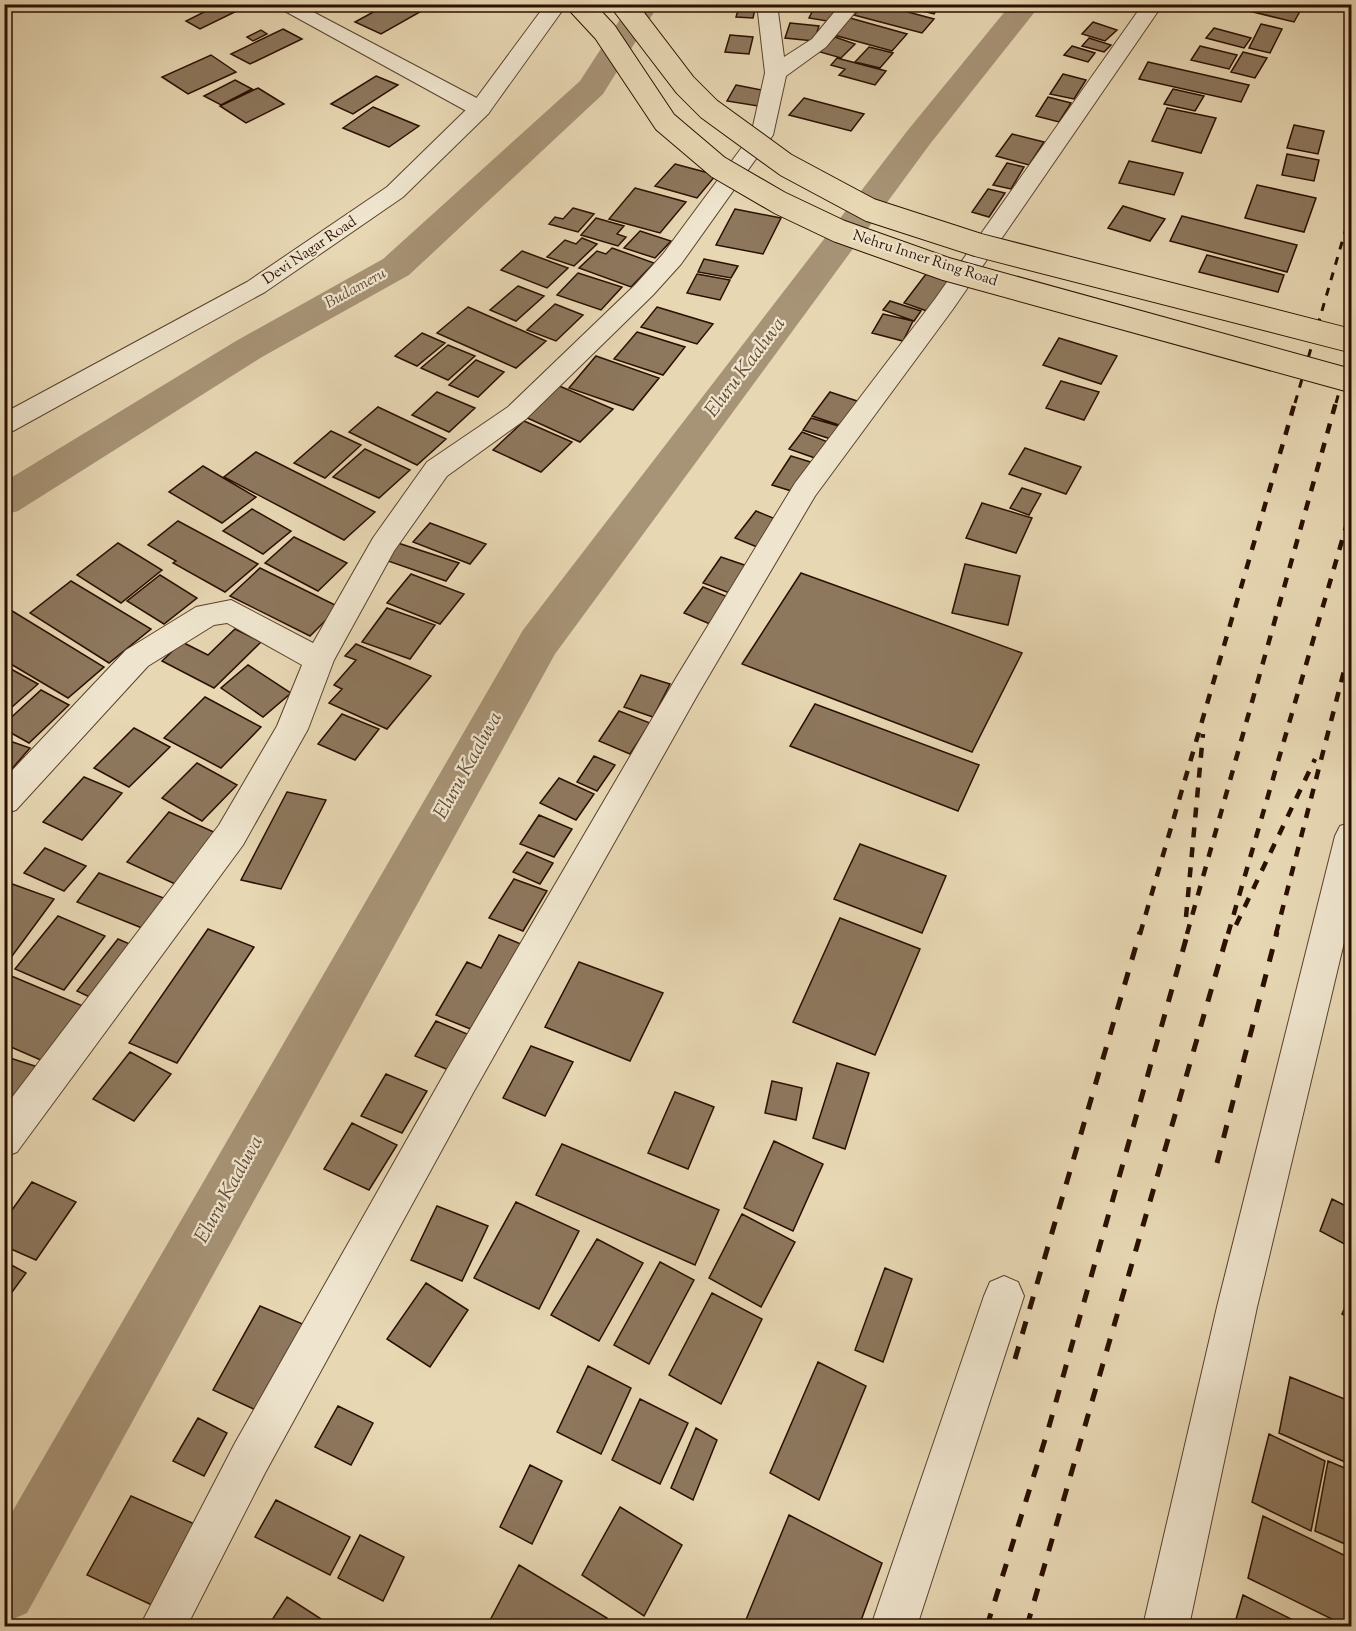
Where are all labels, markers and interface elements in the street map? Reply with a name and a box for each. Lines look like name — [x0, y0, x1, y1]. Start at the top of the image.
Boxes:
street label: Devi Nagar Road — [259, 211, 362, 290]
street label: Nehru Inner Ring Road — [850, 226, 1001, 292]
water label: Budameru — [321, 262, 391, 315]
water label: Eluru Kaaluva — [699, 312, 793, 424]
water label: Eluru Kaaluva — [427, 707, 511, 825]
water label: Eluru Kaaluva — [188, 1131, 272, 1249]

